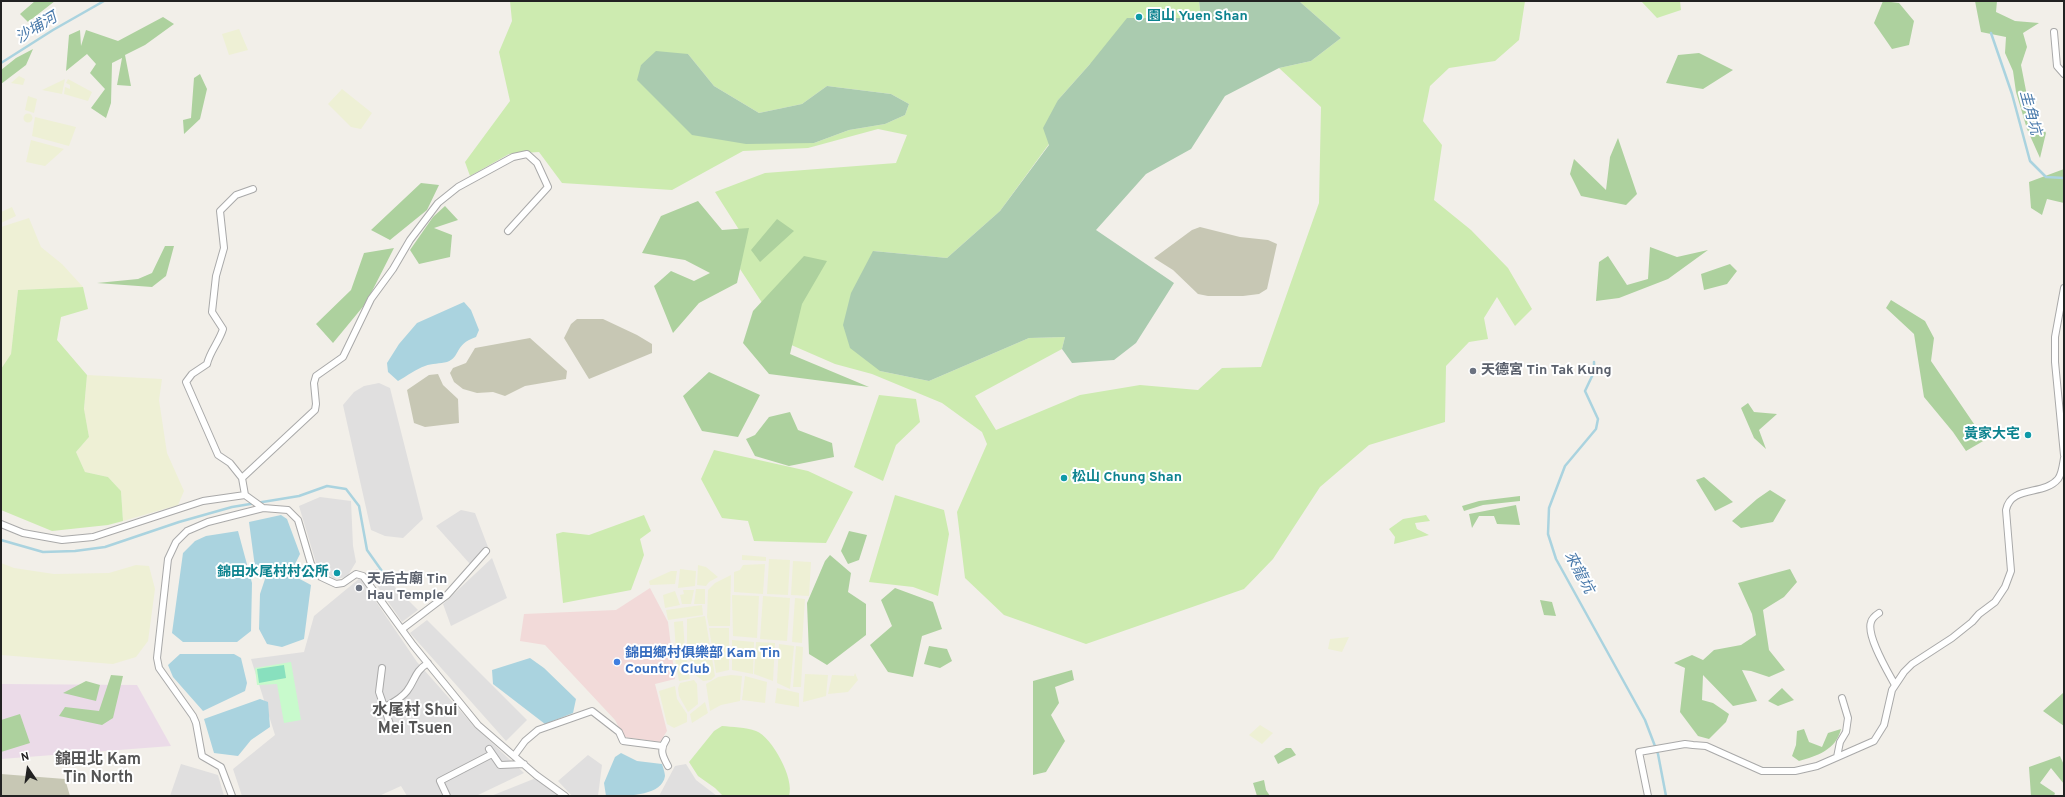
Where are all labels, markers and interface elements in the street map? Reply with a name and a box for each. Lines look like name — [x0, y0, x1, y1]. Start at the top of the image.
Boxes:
place label: 園山 Yuen Shan — [1147, 9, 1248, 25]
water label: 沙埔河 — [13, 10, 61, 48]
marker: 園山 Yuen Shan — [1134, 12, 1144, 22]
water label: 圭角坑 — [2014, 89, 2044, 137]
place label: 天德宮 Tin Tak Kung — [1481, 363, 1612, 379]
marker: 天德宮 Tin Tak Kung — [1468, 366, 1478, 376]
place label: 黃家大宅 — [1964, 427, 2020, 443]
marker: 黃家大宅 — [2023, 430, 2033, 440]
place label: 松山 Chung Shan — [1072, 470, 1182, 486]
marker: 松山 Chung Shan — [1059, 473, 1069, 483]
water label: 來龍坑 — [1559, 549, 1597, 597]
place label: 錦田水尾村村公所 — [217, 565, 329, 581]
marker: 錦田水尾村村公所 — [332, 568, 342, 578]
place label: 天后古廟 Tin Hau Temple — [367, 572, 447, 604]
marker: 天后古廟 Tin Hau Temple — [354, 583, 364, 593]
place label: 錦田鄉村俱樂部 Kam Tin Country Club — [625, 646, 780, 678]
marker: 錦田鄉村俱樂部 Kam Tin Country Club — [612, 657, 622, 667]
district label: 水尾村 Shui Mei Tsuen — [372, 702, 458, 740]
north arrow — [8, 749, 48, 789]
text: N — [20, 750, 31, 765]
district label: 錦田北 Kam Tin North — [55, 751, 141, 789]

